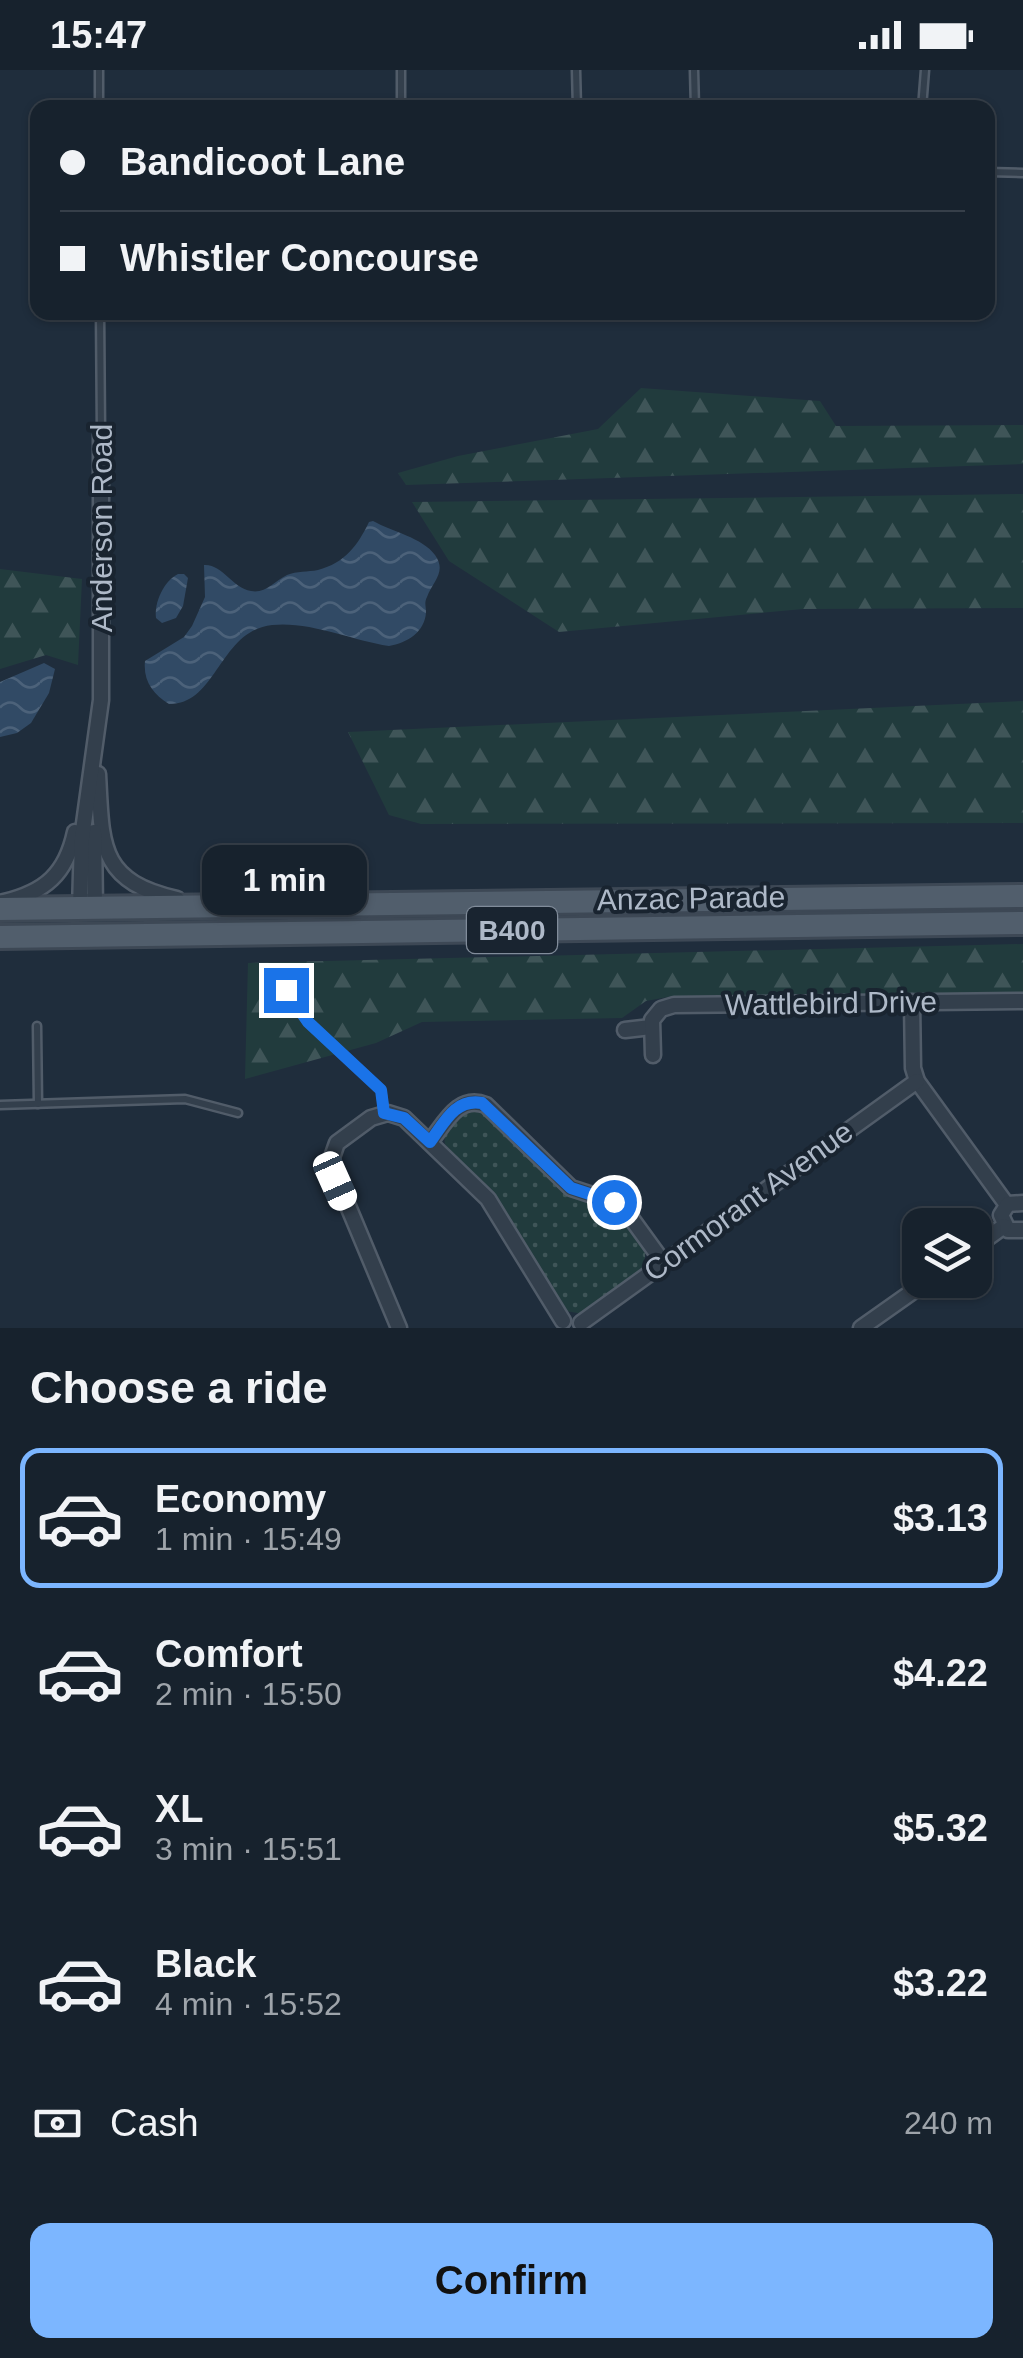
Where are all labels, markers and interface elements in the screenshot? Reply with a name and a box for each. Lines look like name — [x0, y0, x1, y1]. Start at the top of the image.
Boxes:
text: 15:47 — [50, 14, 147, 56]
text: Bandicoot Lane — [120, 141, 405, 183]
text: Whistler Concourse — [120, 237, 479, 279]
street label: Anderson Road — [85, 424, 118, 632]
callout: 1 min — [204, 845, 368, 915]
text: 1 min — [243, 862, 326, 898]
street label: Anzac Parade — [596, 880, 786, 916]
road number: B400 — [467, 907, 557, 953]
route end — [264, 968, 309, 1013]
street label: Wattlebird Drive — [725, 985, 937, 1021]
street label: Cormorant Avenue — [637, 1114, 859, 1288]
car — [309, 1147, 361, 1215]
route start — [592, 1180, 637, 1225]
map controls — [902, 1208, 992, 1298]
button: layers — [902, 1208, 992, 1298]
text: Choose a ride — [30, 1362, 328, 1413]
icon: car — [35, 1473, 125, 1563]
text: Economy — [155, 1478, 326, 1520]
text: $3.13 — [893, 1497, 988, 1539]
text: 1 min · 15:49 — [155, 1521, 342, 1557]
icon: car — [35, 1628, 125, 1718]
text: Comfort — [155, 1633, 303, 1675]
text: $4.22 — [893, 1652, 988, 1694]
text: 2 min · 15:50 — [155, 1676, 342, 1712]
icon: car — [35, 1783, 125, 1873]
text: XL — [155, 1788, 204, 1830]
text: $5.32 — [893, 1807, 988, 1849]
text: 3 min · 15:51 — [155, 1831, 342, 1867]
icon: car — [35, 1938, 125, 2028]
text: Black — [155, 1943, 256, 1985]
text: $3.22 — [893, 1962, 988, 2004]
text: 4 min · 15:52 — [155, 1986, 342, 2022]
icon: cash — [30, 2096, 85, 2151]
text: Cash — [110, 2102, 199, 2144]
text: 240 m — [904, 2105, 993, 2141]
button: Confirm — [30, 2223, 993, 2338]

